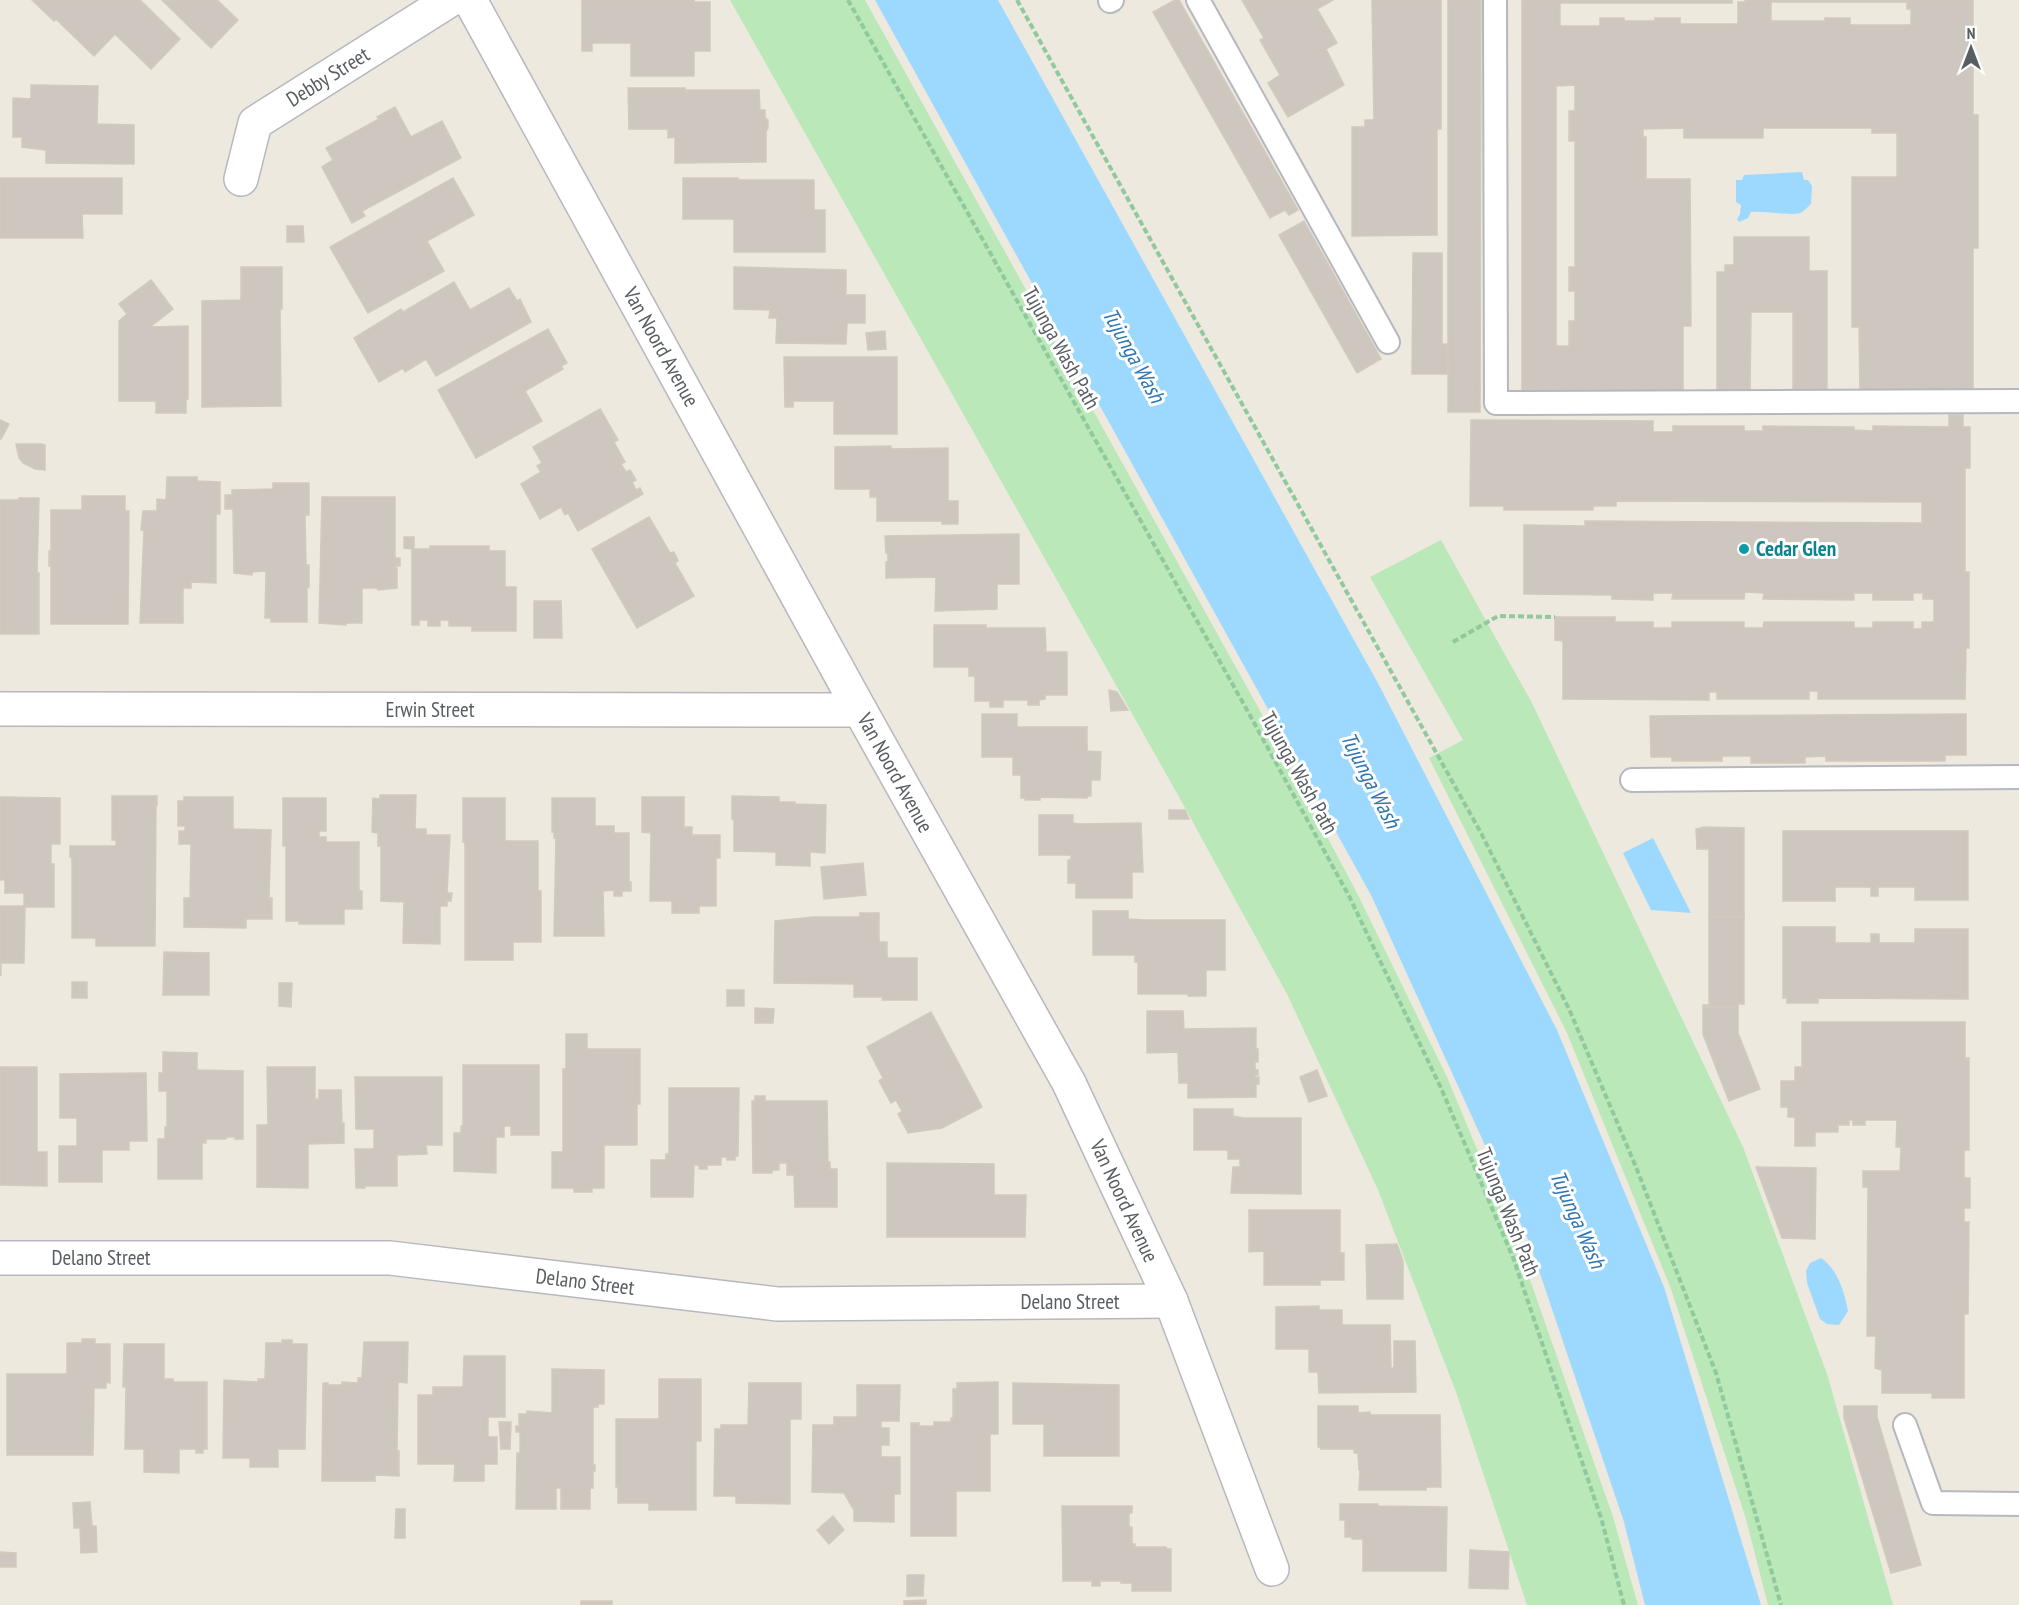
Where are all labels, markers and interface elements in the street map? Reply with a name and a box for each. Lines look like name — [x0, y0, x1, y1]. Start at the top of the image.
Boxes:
north arrow — [1941, 18, 2001, 78]
text: N — [1967, 23, 1975, 43]
street label: Debby Street — [281, 40, 374, 113]
street label: Van Noord Avenue — [617, 282, 705, 411]
street label: Tujunga Wash Path — [1017, 282, 1106, 414]
water label: Tujunga Wash — [1097, 303, 1172, 408]
place label: Cedar Glen — [1756, 535, 1836, 562]
marker: Cedar Glen — [1737, 542, 1751, 556]
street label: Erwin Street — [386, 696, 475, 723]
street label: Tujunga Wash Path — [1255, 707, 1344, 839]
street label: Van Noord Avenue — [851, 708, 939, 837]
water label: Tujunga Wash — [1335, 727, 1408, 834]
street label: Van Noord Avenue — [1084, 1134, 1165, 1266]
street label: Tujunga Wash Path — [1470, 1144, 1546, 1280]
water label: Tujunga Wash — [1544, 1166, 1612, 1273]
street label: Delano Street — [51, 1244, 151, 1271]
street label: Delano Street — [534, 1262, 636, 1301]
street label: Delano Street — [1020, 1288, 1120, 1315]

